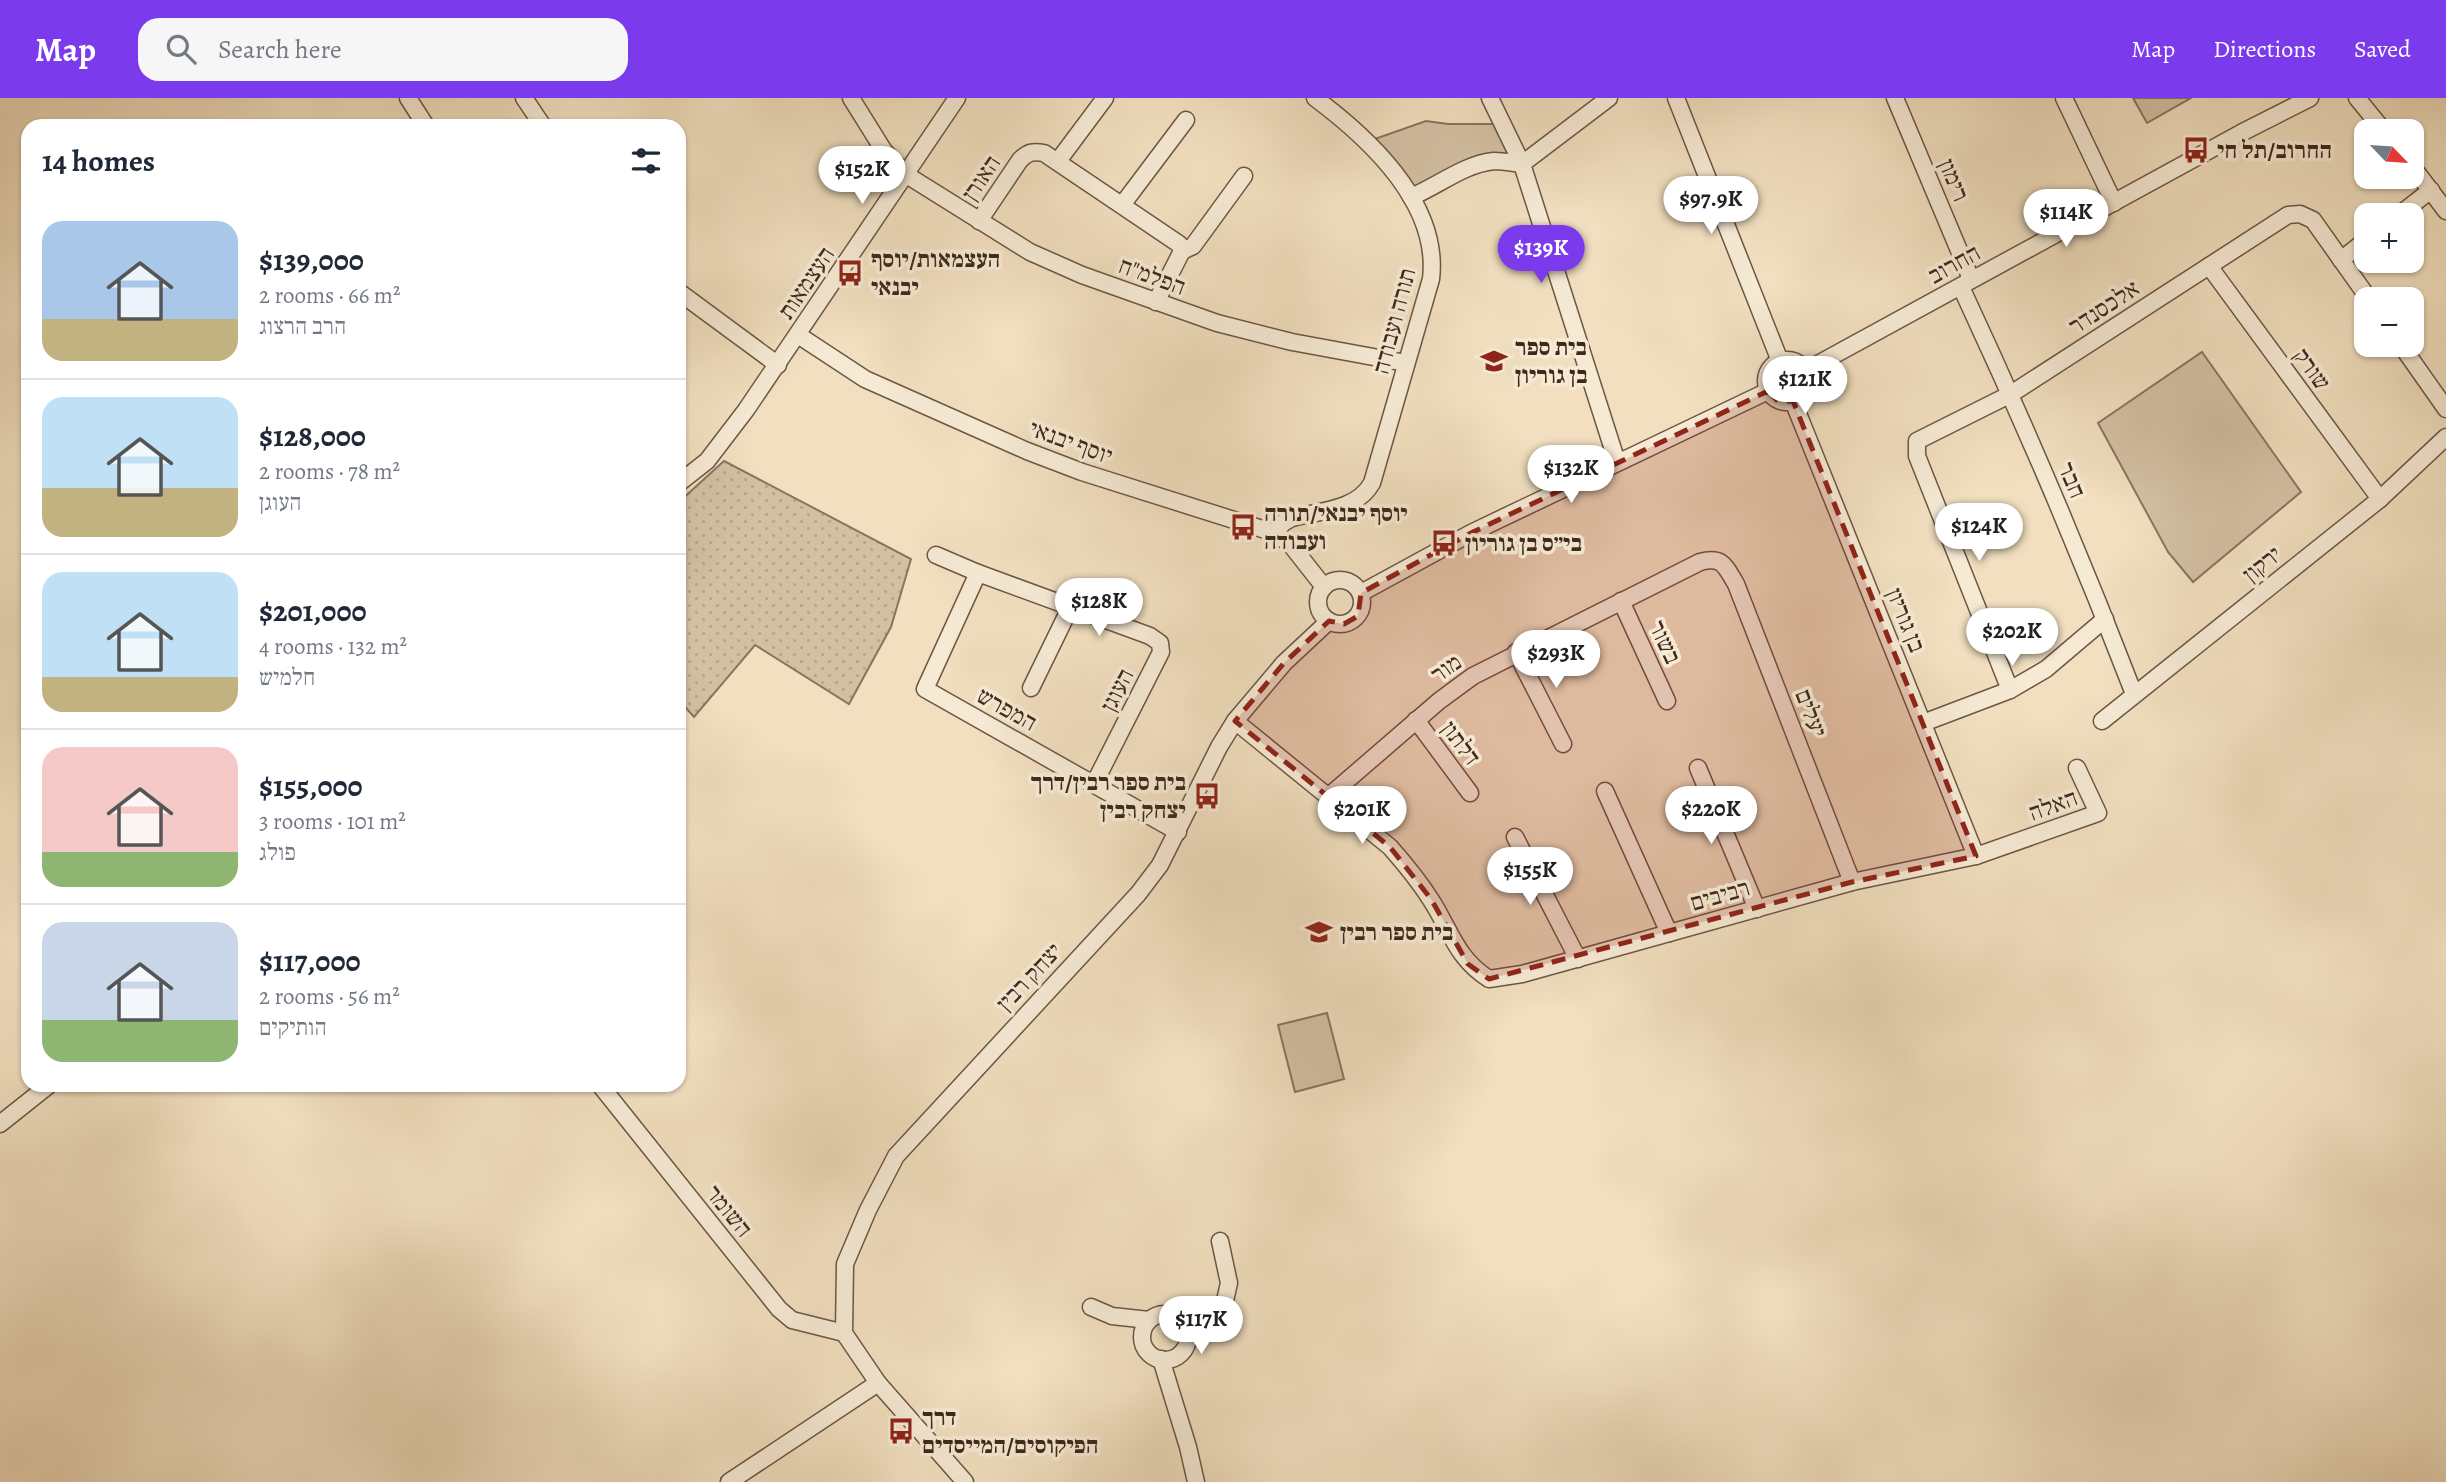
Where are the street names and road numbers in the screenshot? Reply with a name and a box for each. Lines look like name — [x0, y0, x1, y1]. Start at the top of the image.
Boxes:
street label: האורן — [954, 149, 1008, 207]
street label: רימון — [1931, 154, 1977, 206]
street label: החרוב — [1922, 237, 1986, 291]
street label: העצמאות — [770, 240, 842, 326]
street label: הפלמ"ח — [1114, 249, 1190, 303]
street label: תורה ועבודה — [1364, 264, 1424, 378]
street label: אלכסנדר — [2063, 272, 2145, 342]
street label: שורק — [2286, 341, 2338, 397]
street label: יוסף יבנאי — [1025, 412, 1117, 472]
street label: חבר — [2050, 457, 2094, 503]
street label: ירקון — [2236, 538, 2288, 590]
street label: בן גוריון — [1879, 583, 1933, 657]
street label: בשור — [1641, 615, 1689, 669]
street label: מור — [1424, 646, 1468, 690]
street label: העוגן — [1093, 663, 1141, 717]
street label: המפרש — [971, 680, 1043, 738]
street label: יעלים — [1787, 684, 1835, 742]
street label: דלתון — [1434, 714, 1488, 772]
street label: האלה — [2024, 781, 2082, 829]
street label: רביבים — [1686, 871, 1754, 919]
street label: יצחק רבין — [989, 936, 1069, 1018]
street label: השומר — [698, 1178, 760, 1244]

